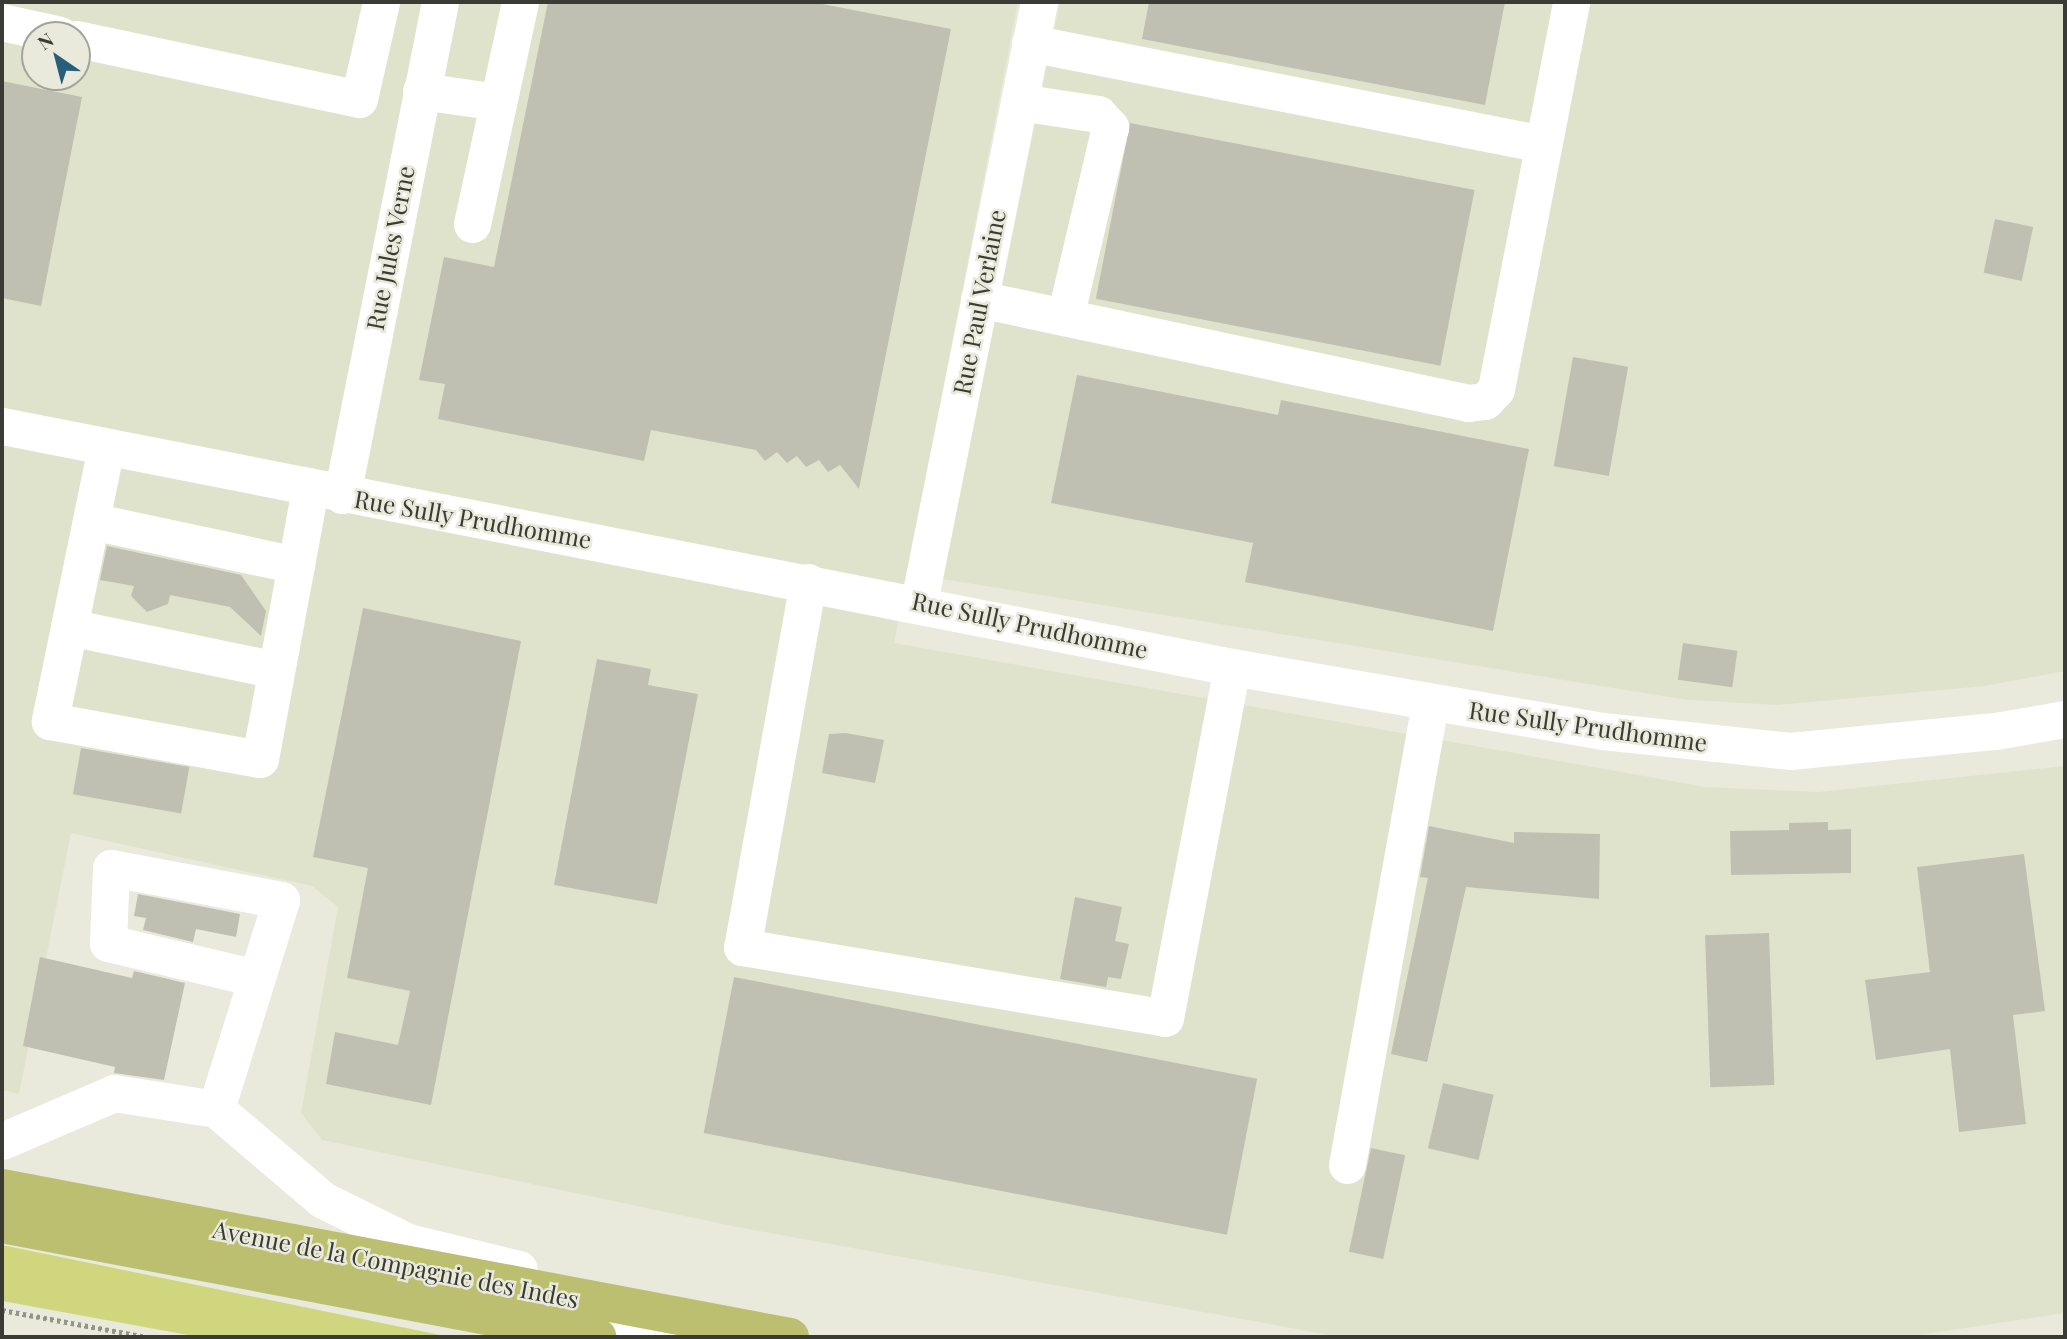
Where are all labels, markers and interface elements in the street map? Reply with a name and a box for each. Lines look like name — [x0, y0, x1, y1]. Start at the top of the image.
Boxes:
north arrow — [21, 21, 91, 91]
text: N — [32, 26, 58, 55]
street label: Rue Jules Verne — [360, 163, 420, 333]
street label: Rue Paul Verlaine — [947, 207, 1011, 397]
street label: Rue Sully Prudhomme — [352, 484, 594, 554]
street label: Rue Sully Prudhomme — [909, 586, 1151, 664]
street label: Rue Sully Prudhomme — [1467, 695, 1709, 757]
street label: Avenue de la Compagnie des Indes — [210, 1214, 582, 1314]

